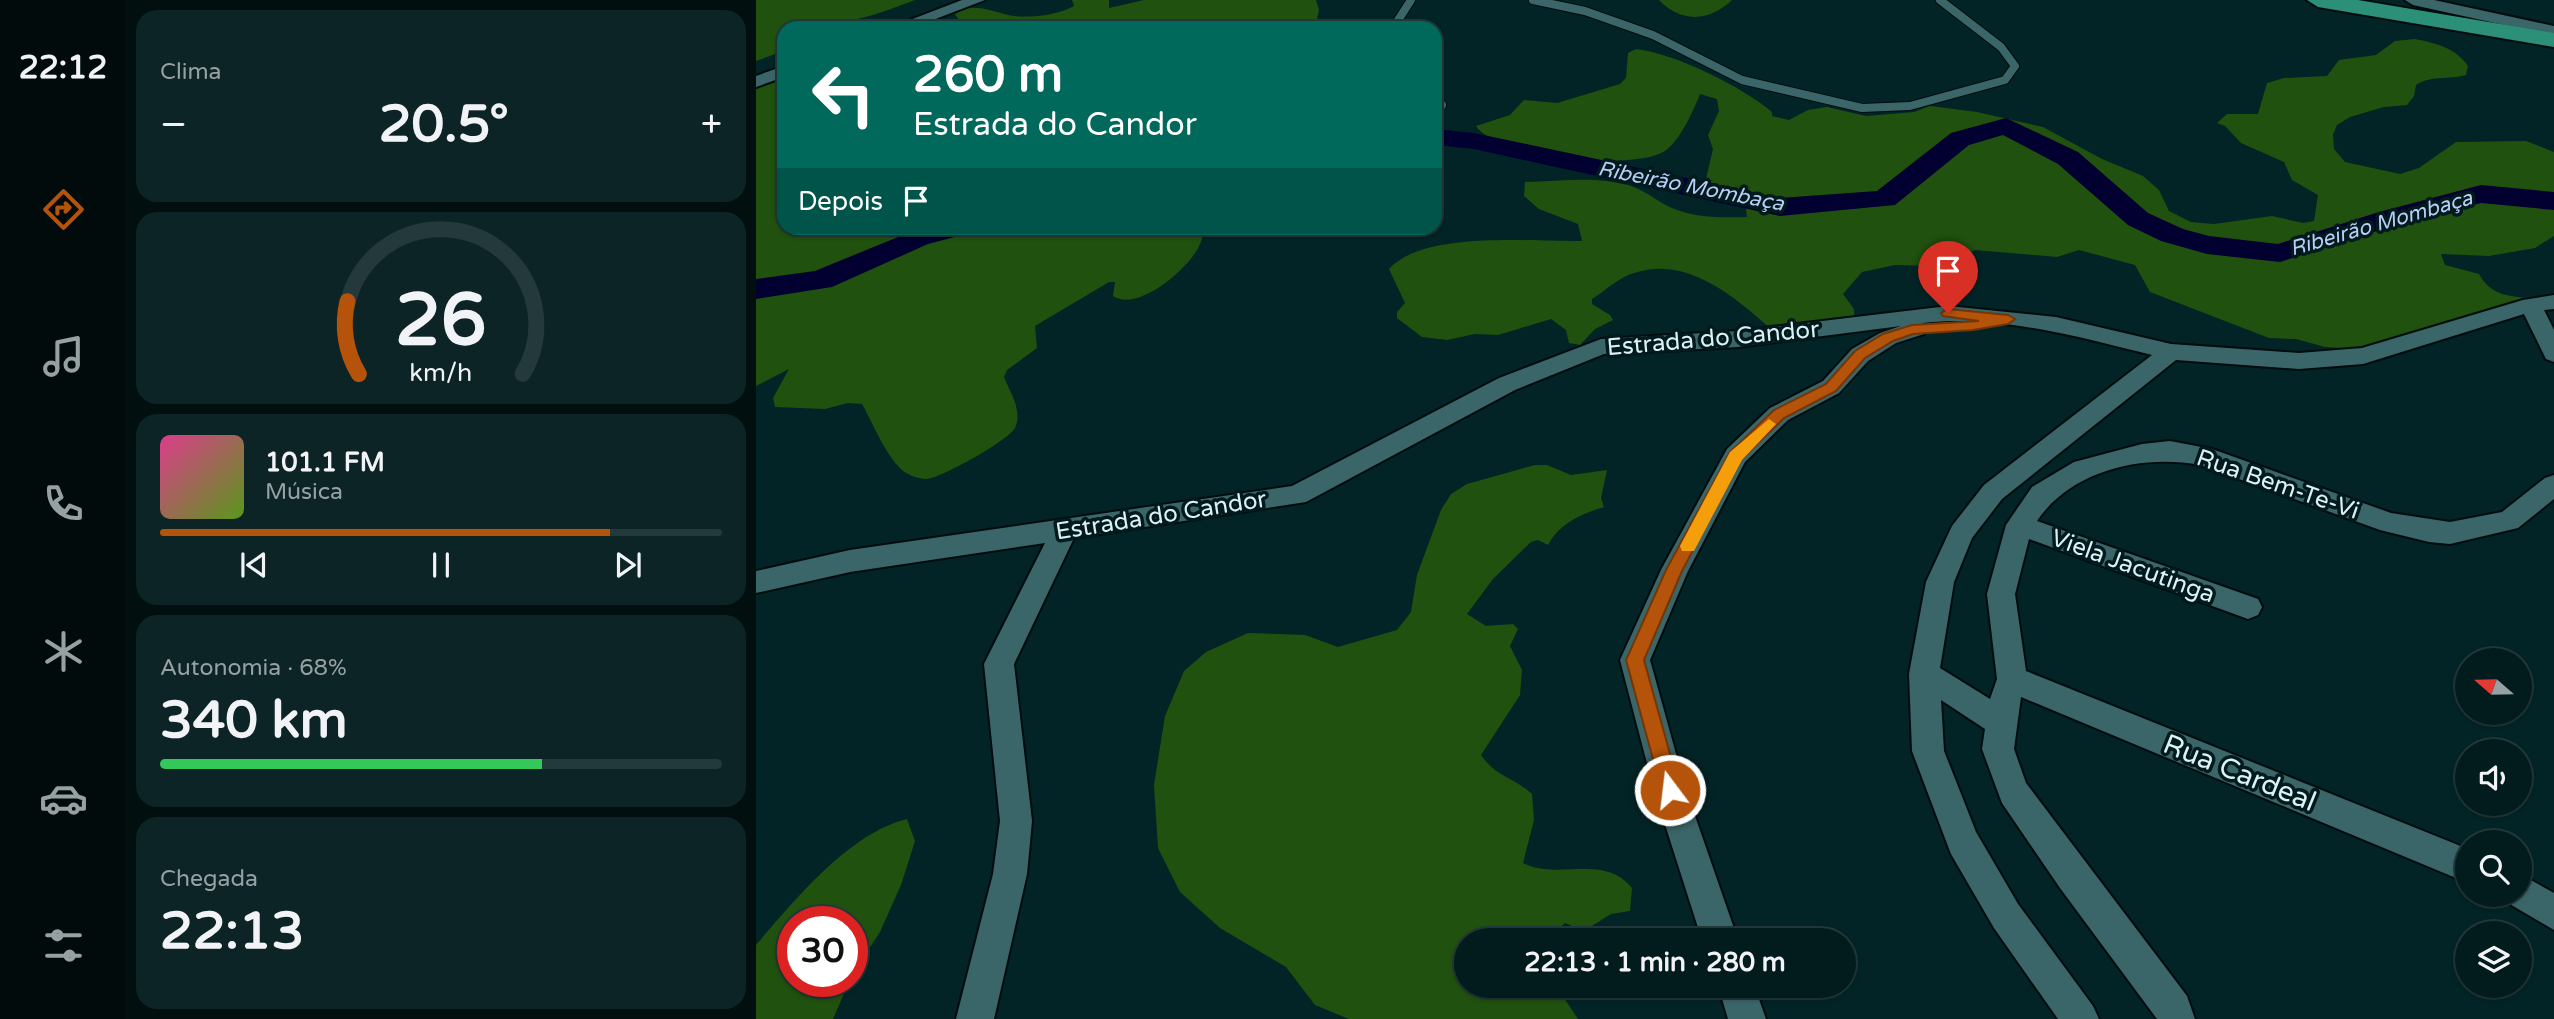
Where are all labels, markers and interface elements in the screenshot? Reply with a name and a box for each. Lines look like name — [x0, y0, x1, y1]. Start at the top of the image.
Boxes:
text: 260 m — [913, 46, 1063, 105]
text: 22:12 — [19, 49, 107, 87]
icon: left — [798, 49, 889, 140]
text: Clima — [160, 58, 221, 86]
text: 20.5° — [379, 93, 509, 156]
text: − — [160, 102, 187, 148]
text: + — [701, 102, 722, 148]
text: Estrada do Candor — [913, 106, 1197, 144]
water label: Ribeirão Mombaça — [1596, 156, 1787, 217]
icon: arrive — [897, 182, 935, 220]
icon: directions — [39, 185, 88, 234]
water label: Ribeirão Mombaça — [2287, 185, 2476, 262]
text: Depois — [798, 186, 883, 217]
pin — [1918, 241, 1978, 313]
icon: arrive — [1929, 252, 1967, 290]
text: 26 — [395, 277, 487, 365]
street label: Estrada do Candor — [1606, 315, 1821, 362]
icon: music — [39, 332, 88, 381]
text: km/h — [410, 357, 472, 387]
street label: Rua Bem-Te-Vi — [2193, 443, 2363, 526]
text: 101.1 FM — [265, 447, 385, 478]
text: Música — [265, 478, 343, 506]
icon: phone — [39, 479, 88, 528]
street label: Estrada do Candor — [1054, 484, 1269, 546]
street label: Viela Jacutinga — [2047, 523, 2219, 610]
icon: previous — [235, 546, 273, 584]
icon: pause — [422, 546, 460, 584]
icon: next — [609, 546, 647, 584]
icon: climate — [39, 627, 88, 676]
north arrow — [2455, 648, 2532, 724]
map controls — [2455, 648, 2532, 998]
text: Autonomia · 68% — [160, 654, 347, 682]
text: 340 km — [160, 689, 348, 752]
street label: Rua Cardeal — [2158, 727, 2321, 819]
button: sound — [2455, 739, 2532, 816]
position arrow — [1633, 753, 1707, 827]
icon: car — [39, 774, 88, 823]
button: search — [2455, 830, 2532, 907]
text: Chegada — [160, 865, 258, 893]
text: 22:13 — [160, 900, 304, 963]
speed limit sign: 30 — [777, 906, 868, 997]
icon: filters — [39, 921, 88, 970]
button: layers — [2455, 921, 2532, 998]
text: 22:13 · 1 min · 280 m — [1524, 947, 1786, 978]

